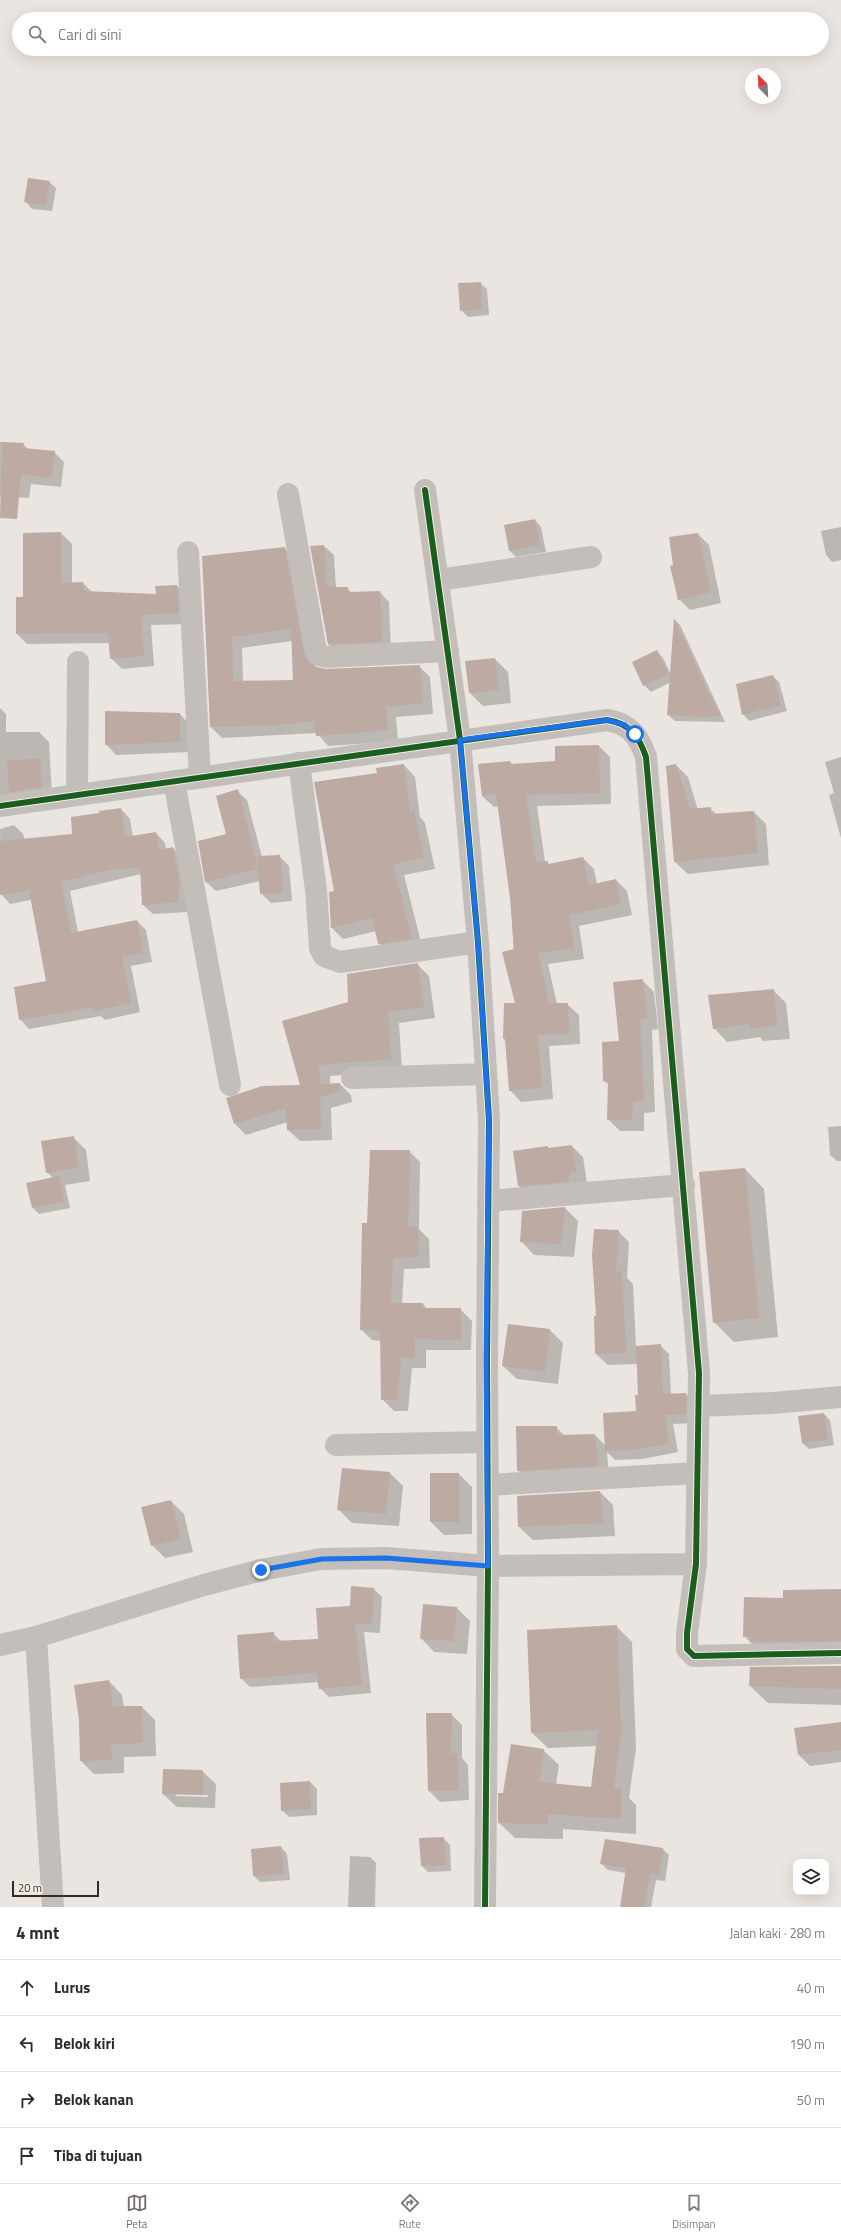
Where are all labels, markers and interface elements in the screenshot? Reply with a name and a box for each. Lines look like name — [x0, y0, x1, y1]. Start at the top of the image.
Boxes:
search box — [12, 12, 829, 56]
icon: search — [26, 23, 48, 45]
text: Cari di sini — [58, 23, 122, 46]
north arrow — [745, 68, 781, 104]
route start — [626, 725, 644, 743]
route end — [252, 1561, 270, 1579]
map controls — [793, 1859, 829, 1895]
button: layers — [793, 1859, 829, 1895]
scale bar — [12, 1879, 99, 1898]
text: 20 m — [18, 1880, 42, 1896]
text: 4 mnt — [16, 1920, 59, 1946]
text: Jalan kaki · 280 m — [729, 1923, 825, 1943]
text: Lurus — [54, 1976, 90, 1999]
icon: ahead — [16, 1977, 38, 1999]
text: 40 m — [797, 1978, 825, 1998]
text: Belok kiri — [54, 2032, 115, 2055]
icon: left — [16, 2033, 38, 2055]
text: 190 m — [789, 2034, 825, 2054]
text: Belok kanan — [54, 2088, 134, 2111]
icon: right — [16, 2089, 38, 2111]
text: 50 m — [797, 2090, 825, 2110]
text: Tiba di tujuan — [54, 2144, 142, 2167]
icon: arrive — [16, 2145, 38, 2167]
tab: Peta — [126, 2192, 148, 2232]
tab: Rute — [399, 2192, 421, 2232]
tab: Disimpan — [672, 2192, 715, 2232]

